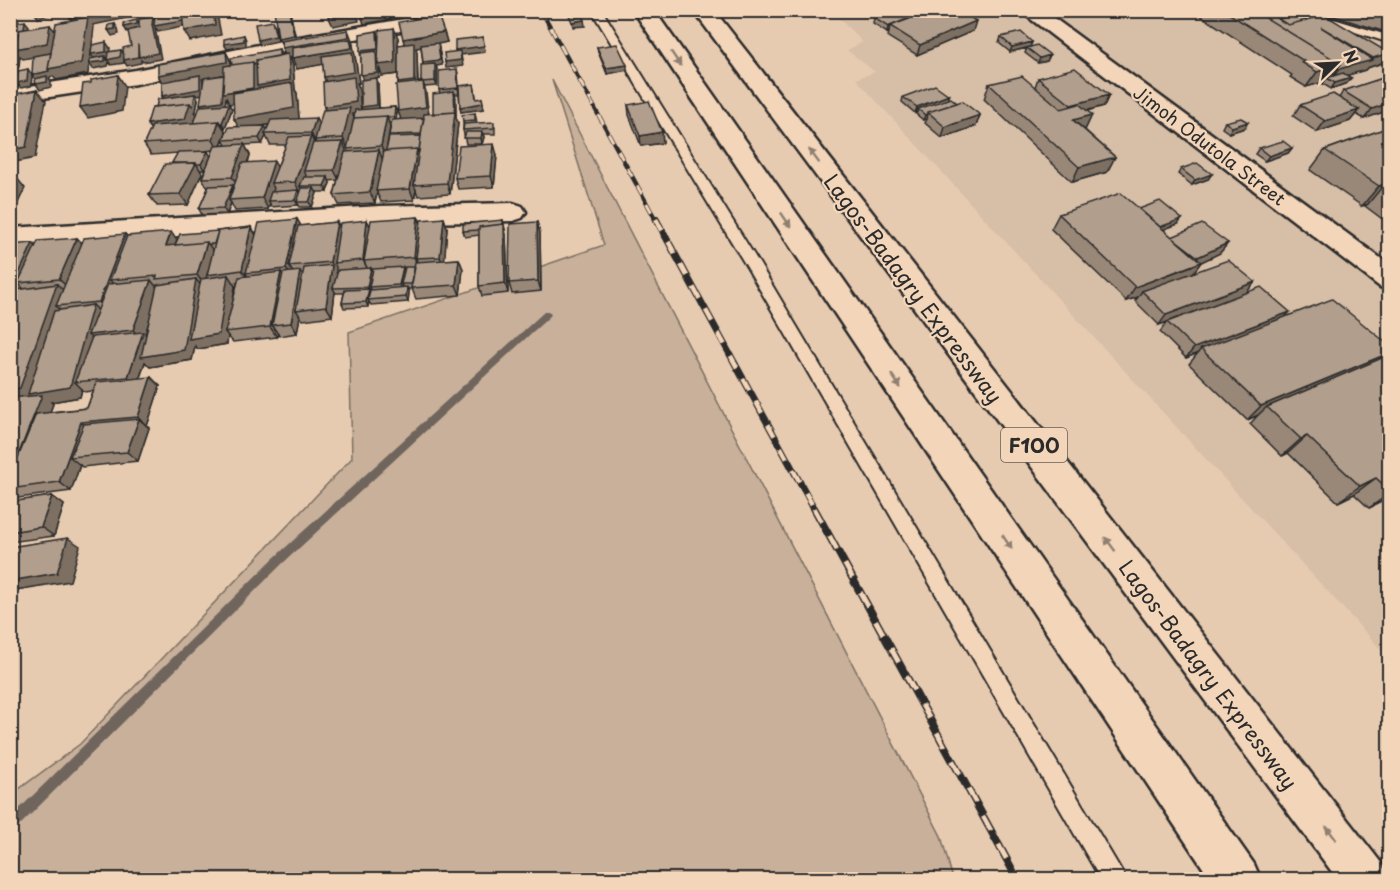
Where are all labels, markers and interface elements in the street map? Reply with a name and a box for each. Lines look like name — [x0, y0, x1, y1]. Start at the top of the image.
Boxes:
north arrow — [1307, 33, 1367, 93]
text: N — [1338, 46, 1365, 67]
one-way arrow — [670, 50, 682, 66]
street label: Jimoh Odutola Street — [1128, 79, 1292, 211]
one-way arrow — [808, 148, 820, 163]
street label: Lagos-Badagry Expressway — [817, 166, 1011, 410]
one-way arrow — [780, 211, 792, 227]
one-way arrow — [890, 372, 902, 388]
road number: F100 — [1001, 428, 1067, 462]
one-way arrow — [1001, 533, 1012, 550]
one-way arrow — [1105, 537, 1117, 552]
street label: Lagos-Badagry Expressway — [1112, 552, 1306, 796]
one-way arrow — [1324, 825, 1337, 841]

